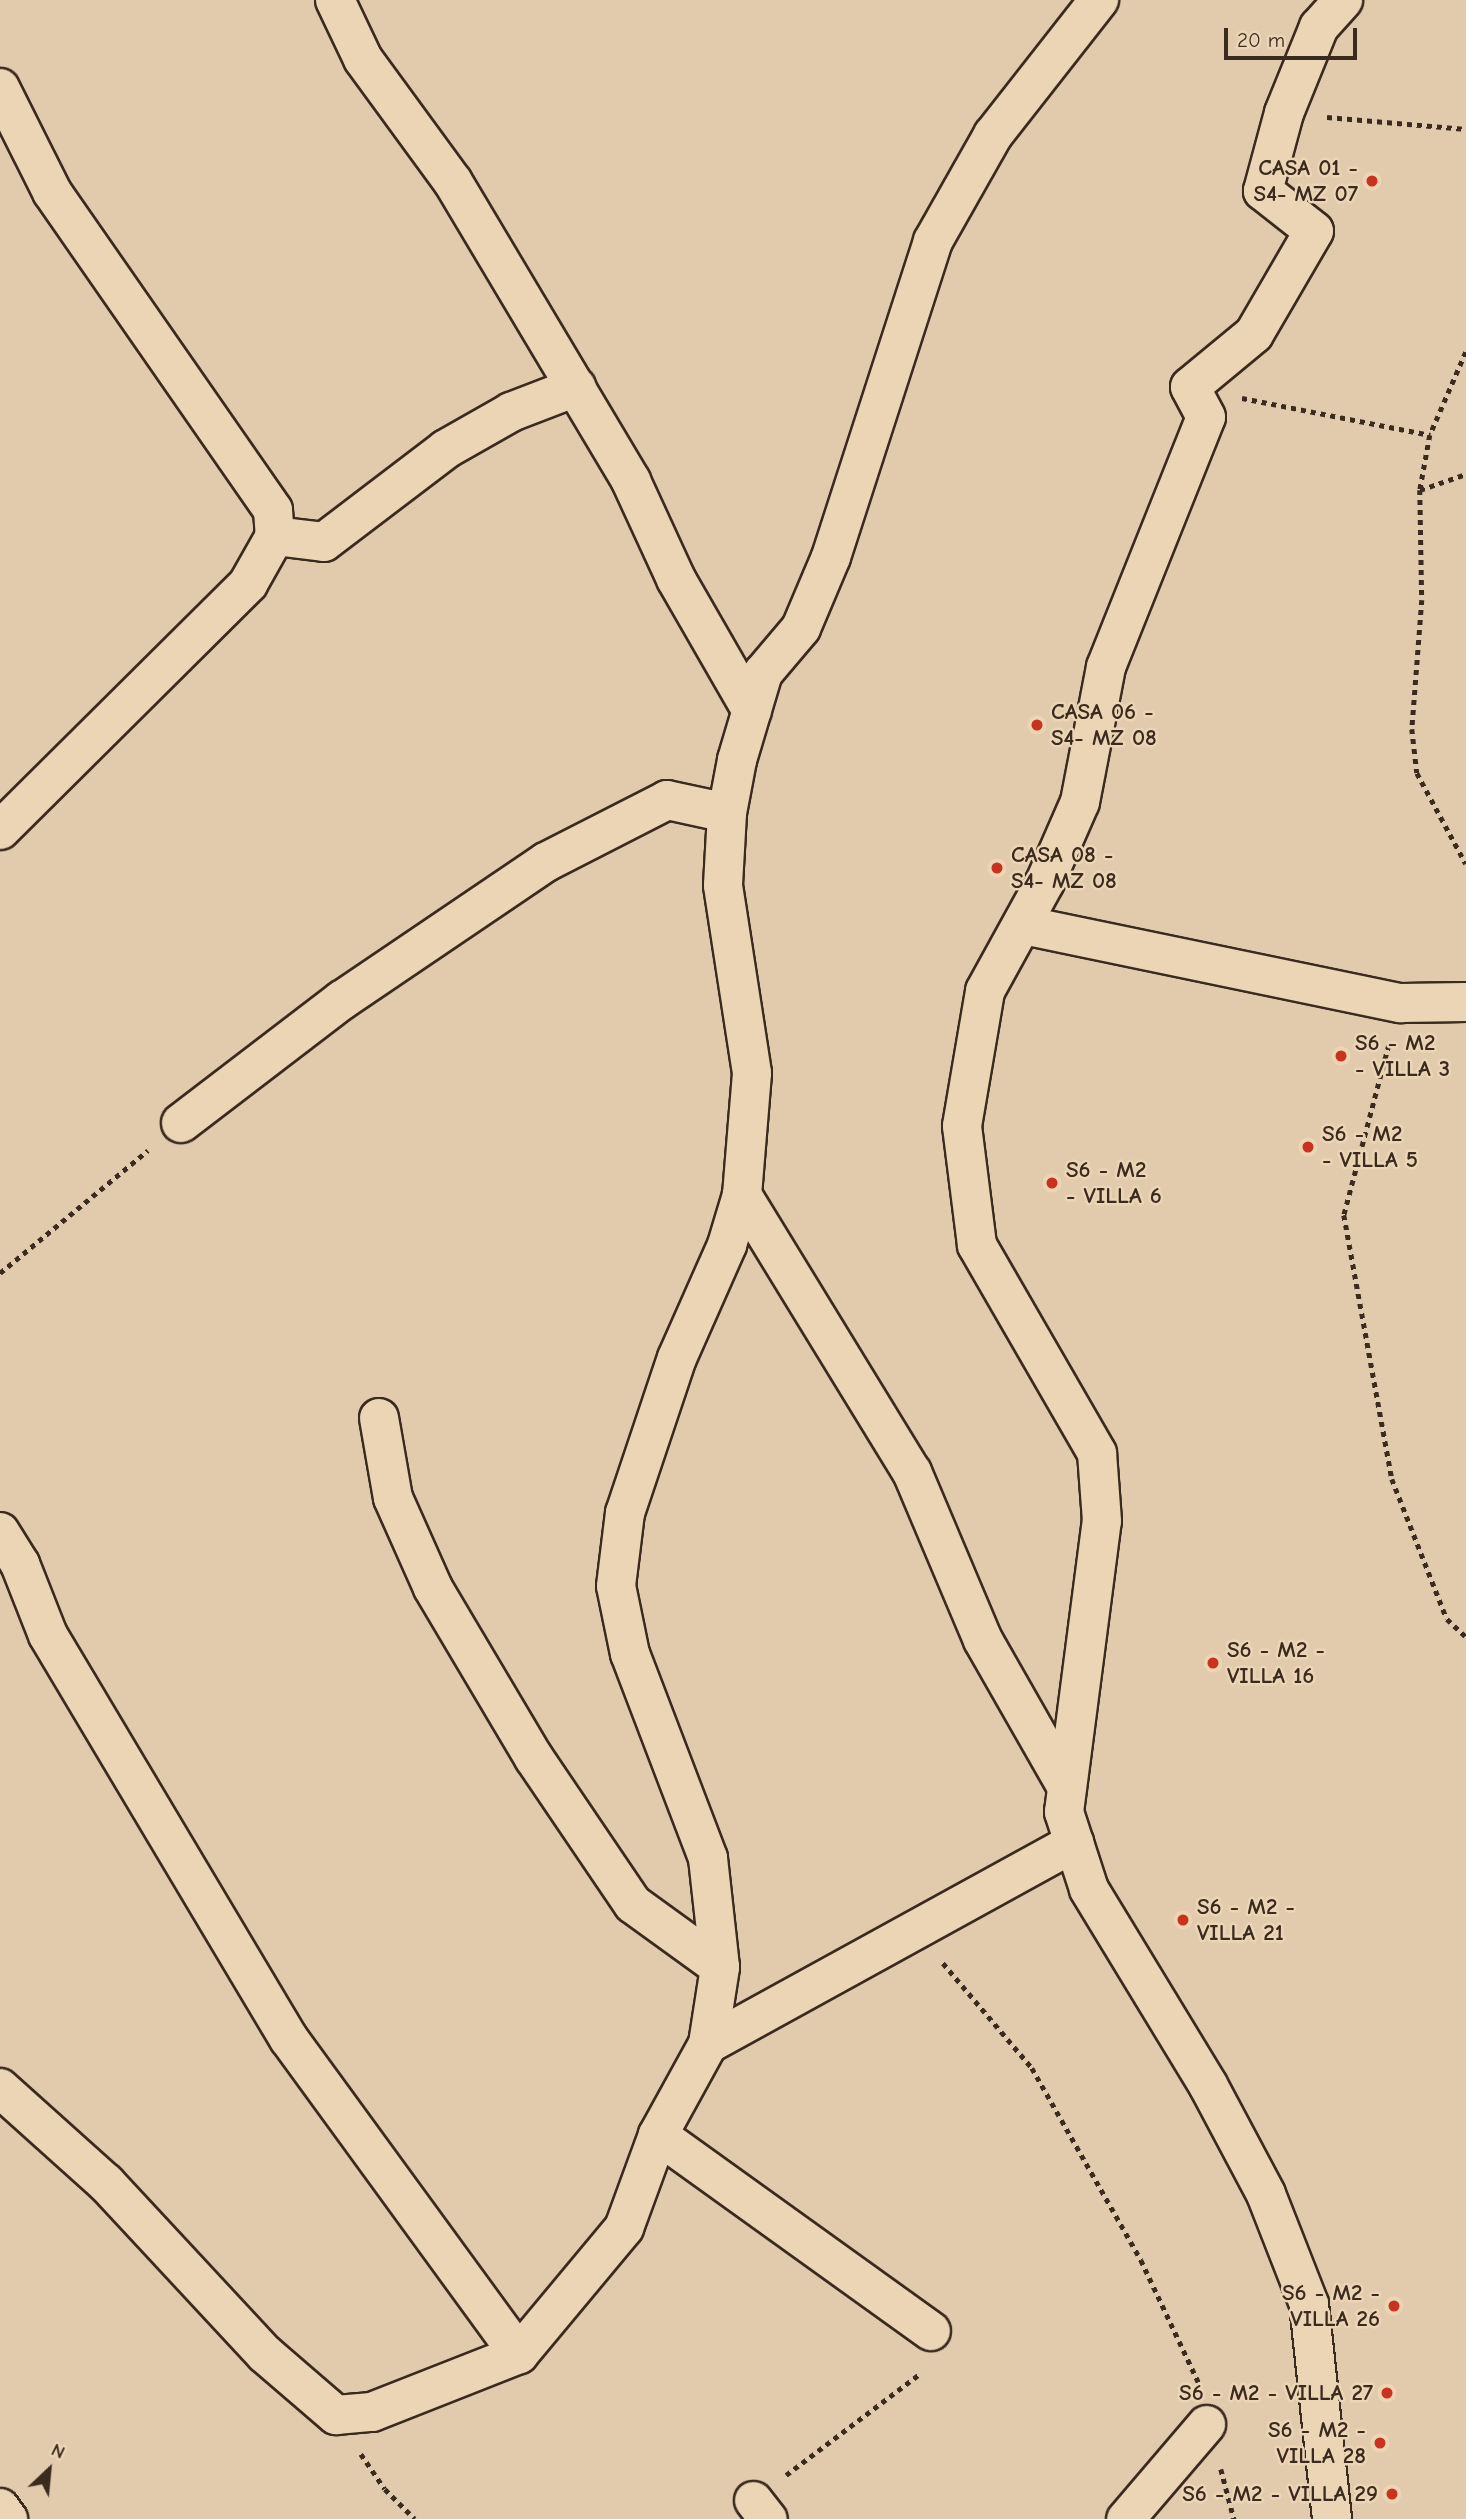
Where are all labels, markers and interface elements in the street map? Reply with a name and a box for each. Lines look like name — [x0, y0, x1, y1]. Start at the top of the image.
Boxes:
scale bar — [1228, 14, 1361, 58]
text: 20 m — [1237, 28, 1285, 52]
place label: CASA 01 - S4- MZ 07 — [1254, 154, 1358, 208]
marker: CASA 01 - S4- MZ 07 — [1364, 173, 1380, 189]
place label: CASA 06 - S4- MZ 08 — [1051, 698, 1157, 752]
marker: CASA 06 - S4- MZ 08 — [1029, 717, 1045, 733]
place label: CASA 08 - S4- MZ 08 — [1011, 841, 1117, 895]
marker: CASA 08 - S4- MZ 08 — [989, 860, 1005, 876]
place label: S6 - M2 - VILLA 3 — [1355, 1029, 1450, 1083]
marker: S6 - M2 - VILLA 3 — [1333, 1048, 1349, 1064]
place label: S6 - M2 - VILLA 5 — [1322, 1120, 1418, 1174]
marker: S6 - M2 - VILLA 5 — [1300, 1139, 1316, 1155]
place label: S6 - M2 - VILLA 6 — [1066, 1156, 1162, 1210]
marker: S6 - M2 - VILLA 6 — [1044, 1175, 1060, 1191]
place label: S6 - M2 - VILLA 16 — [1227, 1636, 1325, 1690]
marker: S6 - M2 - VILLA 16 — [1205, 1655, 1221, 1671]
place label: S6 - M2 - VILLA 21 — [1197, 1893, 1295, 1947]
marker: S6 - M2 - VILLA 21 — [1175, 1912, 1191, 1928]
place label: S6 - M2 - VILLA 26 — [1282, 2279, 1380, 2333]
marker: S6 - M2 - VILLA 26 — [1386, 2298, 1402, 2314]
place label: S6 - M2 - VILLA 27 — [1179, 2379, 1373, 2407]
marker: S6 - M2 - VILLA 27 — [1379, 2385, 1395, 2401]
place label: S6 - M2 - VILLA 28 — [1268, 2416, 1366, 2470]
north arrow — [14, 2435, 84, 2505]
marker: S6 - M2 - VILLA 28 — [1372, 2435, 1388, 2451]
text: N — [48, 2439, 69, 2464]
place label: S6 - M2 - VILLA 29 — [1182, 2480, 1378, 2508]
marker: S6 - M2 - VILLA 29 — [1384, 2486, 1400, 2502]

